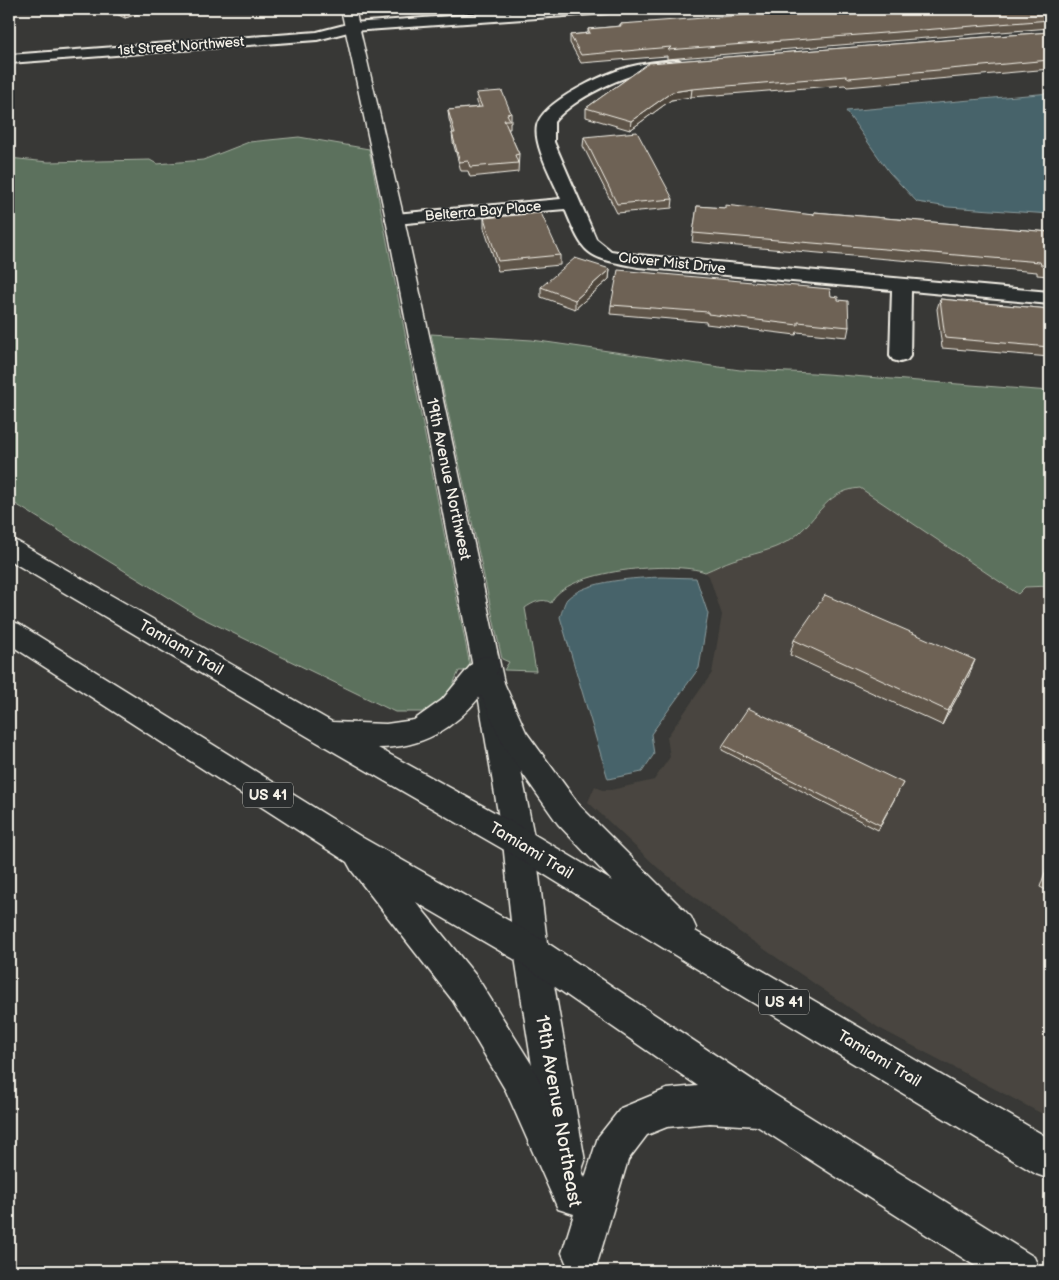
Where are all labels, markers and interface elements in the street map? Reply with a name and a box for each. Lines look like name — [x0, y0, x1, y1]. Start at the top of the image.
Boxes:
street label: 1st Street Northwest — [117, 33, 246, 59]
street label: Belterra Bay Place — [424, 197, 542, 225]
street label: Clover Mist Drive — [617, 249, 727, 277]
street label: 19th Avenue Northwest — [422, 396, 474, 562]
street label: Tamiami Trail — [135, 616, 227, 680]
road number: US 41 — [243, 782, 293, 808]
street label: Tamiami Trail — [486, 819, 576, 883]
road number: US 41 — [759, 990, 809, 1014]
street label: 19th Avenue Northeast — [530, 1013, 586, 1209]
street label: Tamiami Trail — [834, 1027, 924, 1091]

